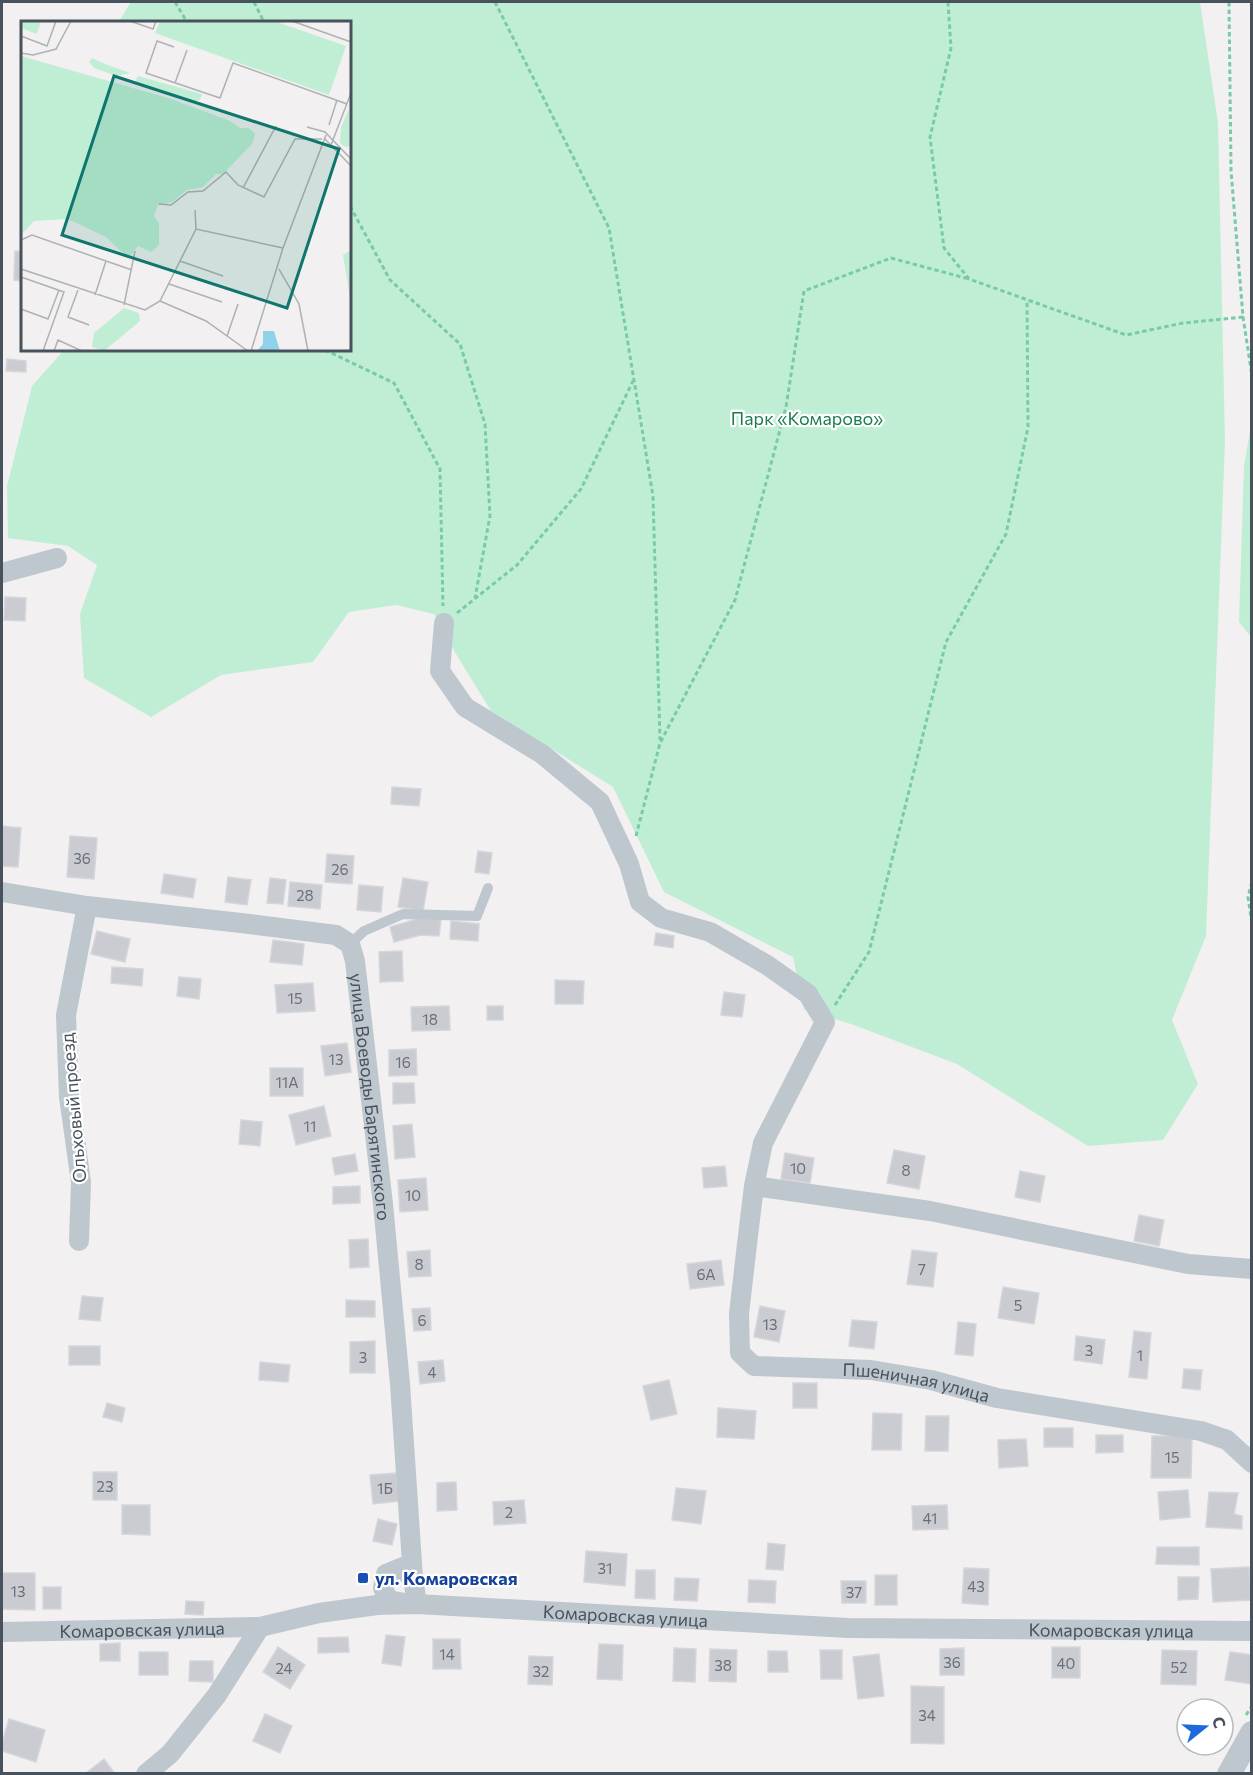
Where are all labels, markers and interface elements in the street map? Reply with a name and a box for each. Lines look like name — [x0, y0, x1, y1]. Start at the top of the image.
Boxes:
inset map — [21, 21, 351, 351]
park label: Парк «Комарово» — [731, 407, 883, 429]
house number: 36 — [73, 849, 91, 867]
house number: 26 — [331, 860, 349, 878]
house number: 28 — [296, 886, 314, 904]
street label: улица Воеводы Барятинского — [345, 972, 396, 1222]
house number: 15 — [287, 989, 303, 1007]
house number: 18 — [422, 1010, 438, 1028]
street label: Ольховый проезд — [55, 1032, 91, 1184]
house number: 13 — [329, 1050, 343, 1068]
house number: 16 — [395, 1053, 411, 1071]
house number: 11А — [275, 1073, 299, 1091]
house number: 11 — [304, 1117, 316, 1135]
house number: 10 — [790, 1159, 806, 1177]
house number: 8 — [901, 1161, 911, 1179]
house number: 10 — [405, 1186, 421, 1204]
house number: 8 — [414, 1255, 424, 1273]
house number: 7 — [918, 1260, 926, 1278]
house number: 6А — [696, 1265, 716, 1283]
house number: 5 — [1014, 1296, 1022, 1314]
house number: 6 — [417, 1311, 427, 1329]
house number: 13 — [763, 1315, 777, 1333]
house number: 3 — [1085, 1341, 1093, 1359]
house number: 1 — [1137, 1346, 1143, 1364]
house number: 3 — [359, 1348, 367, 1366]
street label: Пшеничная улица — [842, 1358, 992, 1407]
house number: 4 — [428, 1363, 437, 1381]
house number: 15 — [1164, 1448, 1180, 1466]
house number: 23 — [97, 1477, 113, 1495]
house number: 1Б — [377, 1479, 393, 1497]
house number: 2 — [505, 1503, 513, 1521]
house number: 41 — [923, 1509, 937, 1527]
house number: 31 — [598, 1559, 612, 1577]
place label: ул. Комаровская — [375, 1567, 518, 1589]
marker: ул. Комаровская — [356, 1571, 370, 1585]
house number: 43 — [967, 1577, 985, 1595]
house number: 13 — [11, 1582, 25, 1600]
house number: 37 — [846, 1583, 862, 1601]
street label: Комаровская улица — [542, 1600, 709, 1631]
street label: Комаровская улица — [59, 1617, 225, 1642]
street label: Комаровская улица — [1028, 1618, 1194, 1642]
house number: 14 — [439, 1645, 455, 1663]
house number: 36 — [943, 1653, 961, 1671]
house number: 40 — [1057, 1654, 1075, 1672]
house number: 38 — [714, 1656, 732, 1674]
house number: 52 — [1171, 1658, 1187, 1676]
house number: 24 — [275, 1659, 293, 1677]
house number: 32 — [533, 1662, 549, 1680]
north arrow — [1175, 1697, 1235, 1757]
house number: 34 — [918, 1706, 936, 1724]
text: С — [1209, 1714, 1230, 1730]

